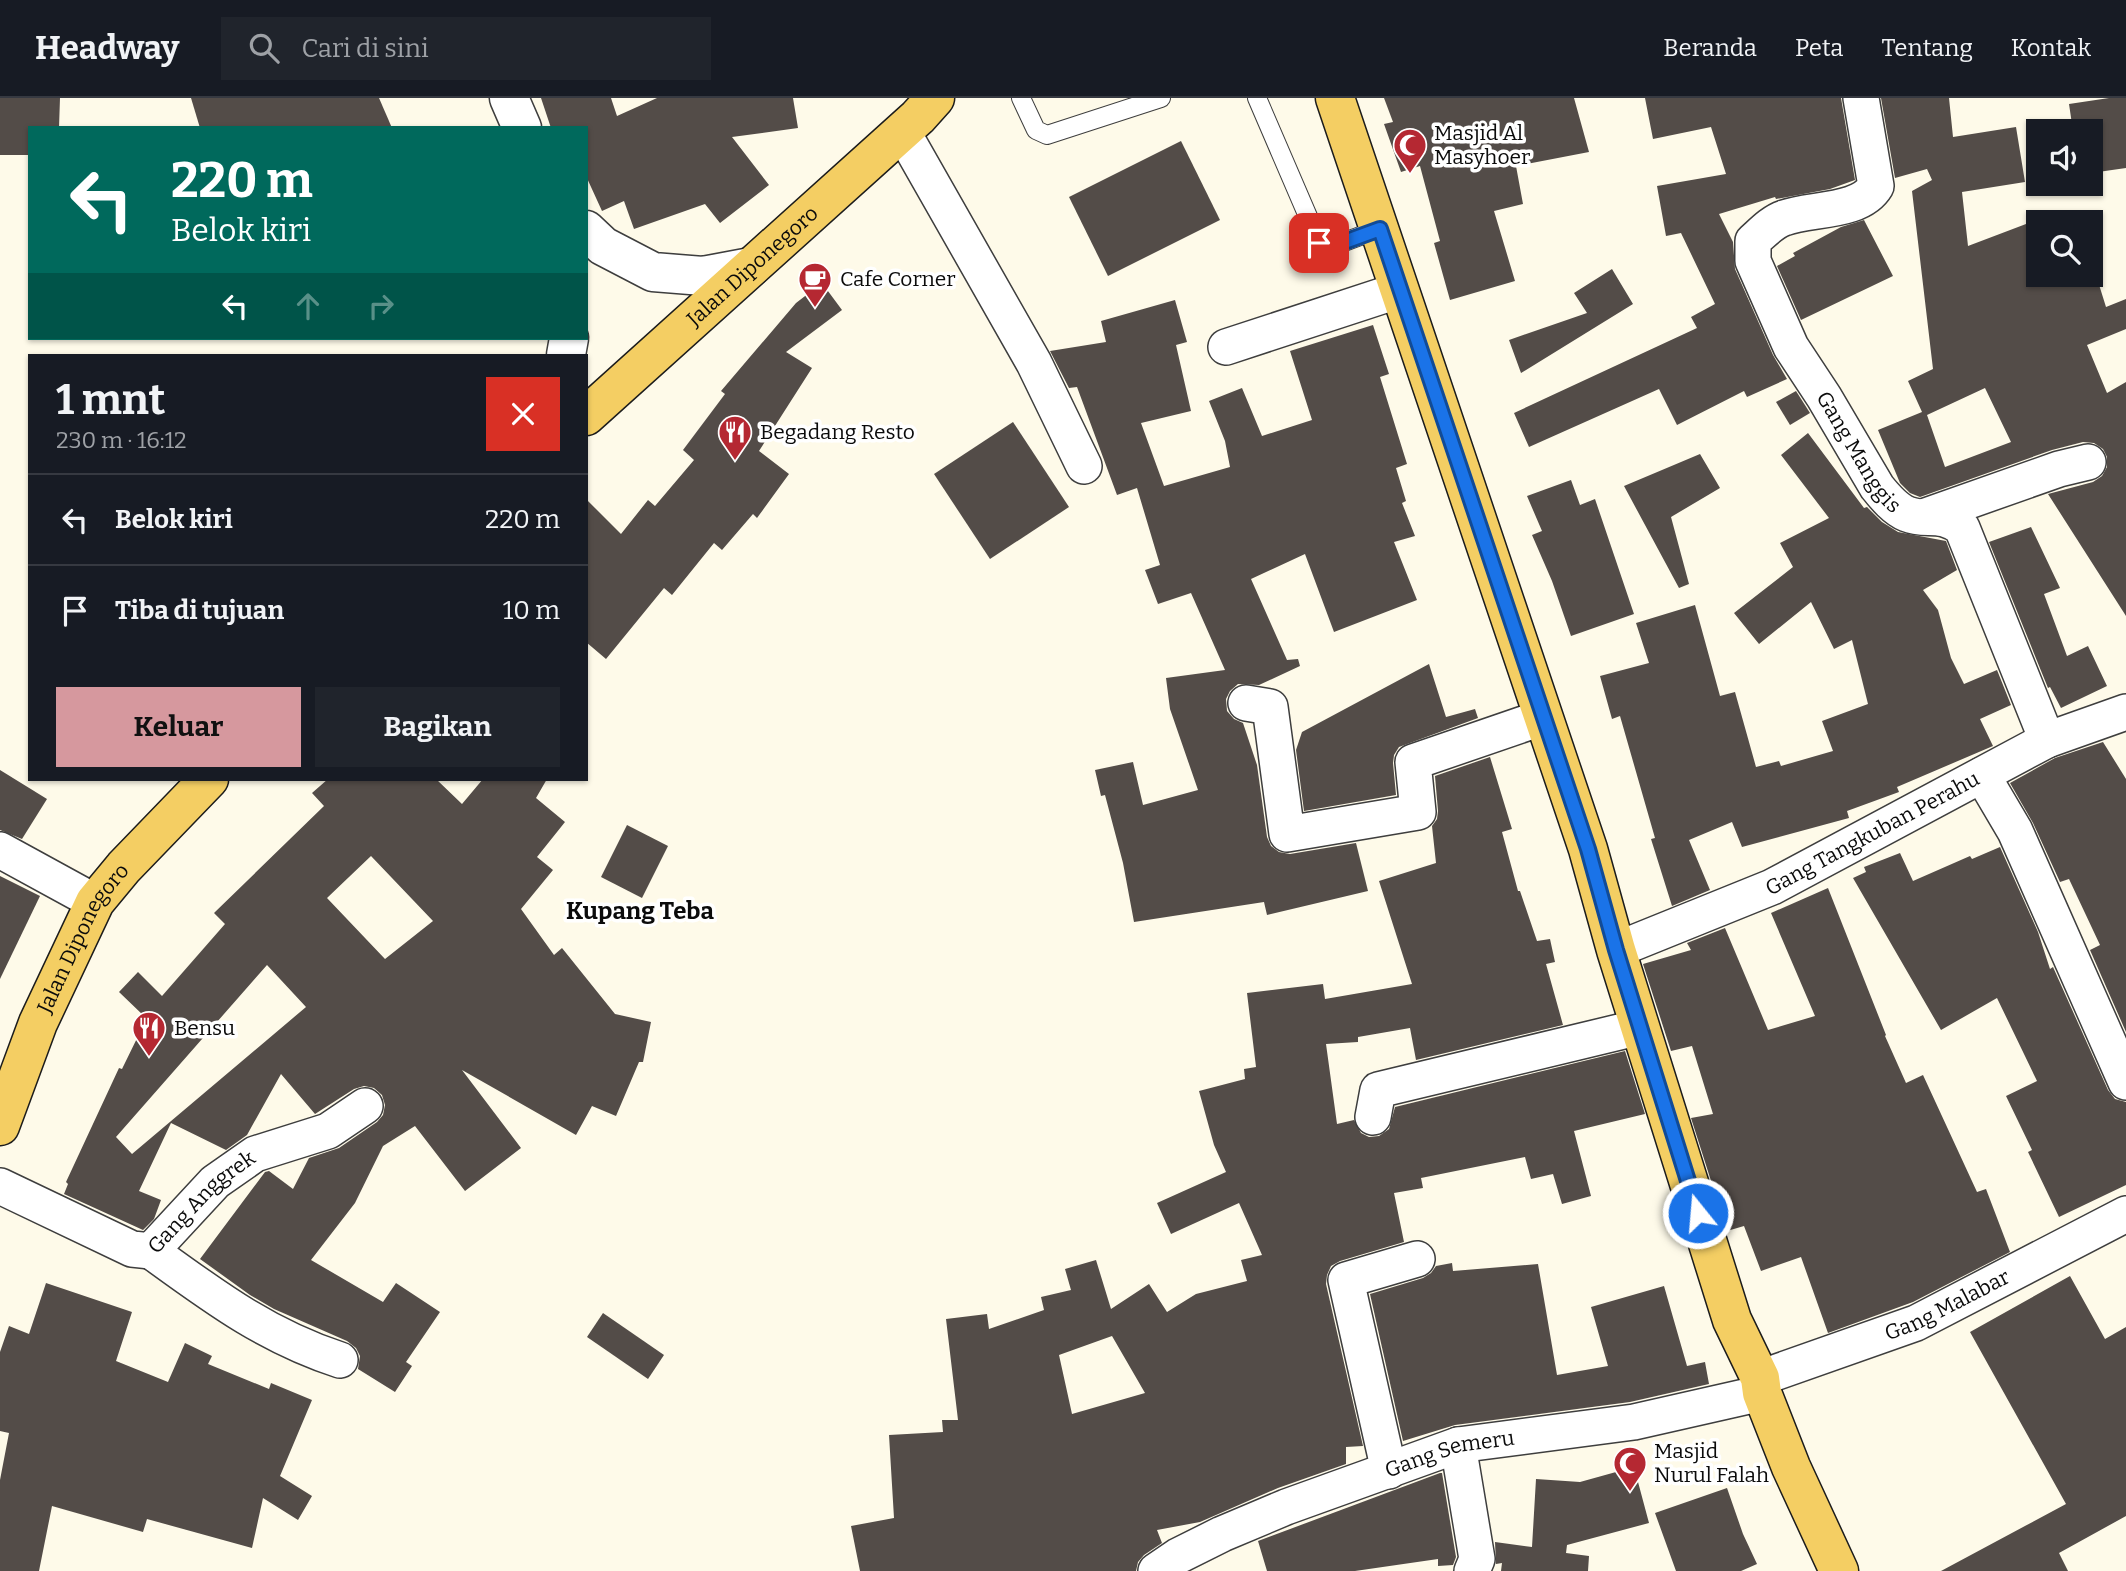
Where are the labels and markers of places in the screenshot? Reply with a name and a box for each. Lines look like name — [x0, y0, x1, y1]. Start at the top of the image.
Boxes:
place label: Masjid Al Masyhoer — [1434, 120, 1530, 170]
mosque icon: Masjid Al Masyhoer — [1391, 126, 1429, 175]
pin — [1289, 213, 1349, 273]
cafe icon: Cafe Corner — [796, 260, 834, 309]
place label: Cafe Corner — [840, 266, 956, 292]
restaurant icon: Begadang Resto — [716, 413, 754, 462]
place label: Begadang Resto — [760, 419, 915, 445]
restaurant icon: Bensu — [130, 1009, 168, 1058]
place label: Bensu — [174, 1015, 235, 1041]
place label: Masjid Nurul Falah — [1654, 1438, 1769, 1488]
mosque icon: Masjid Nurul Falah — [1611, 1444, 1649, 1493]

